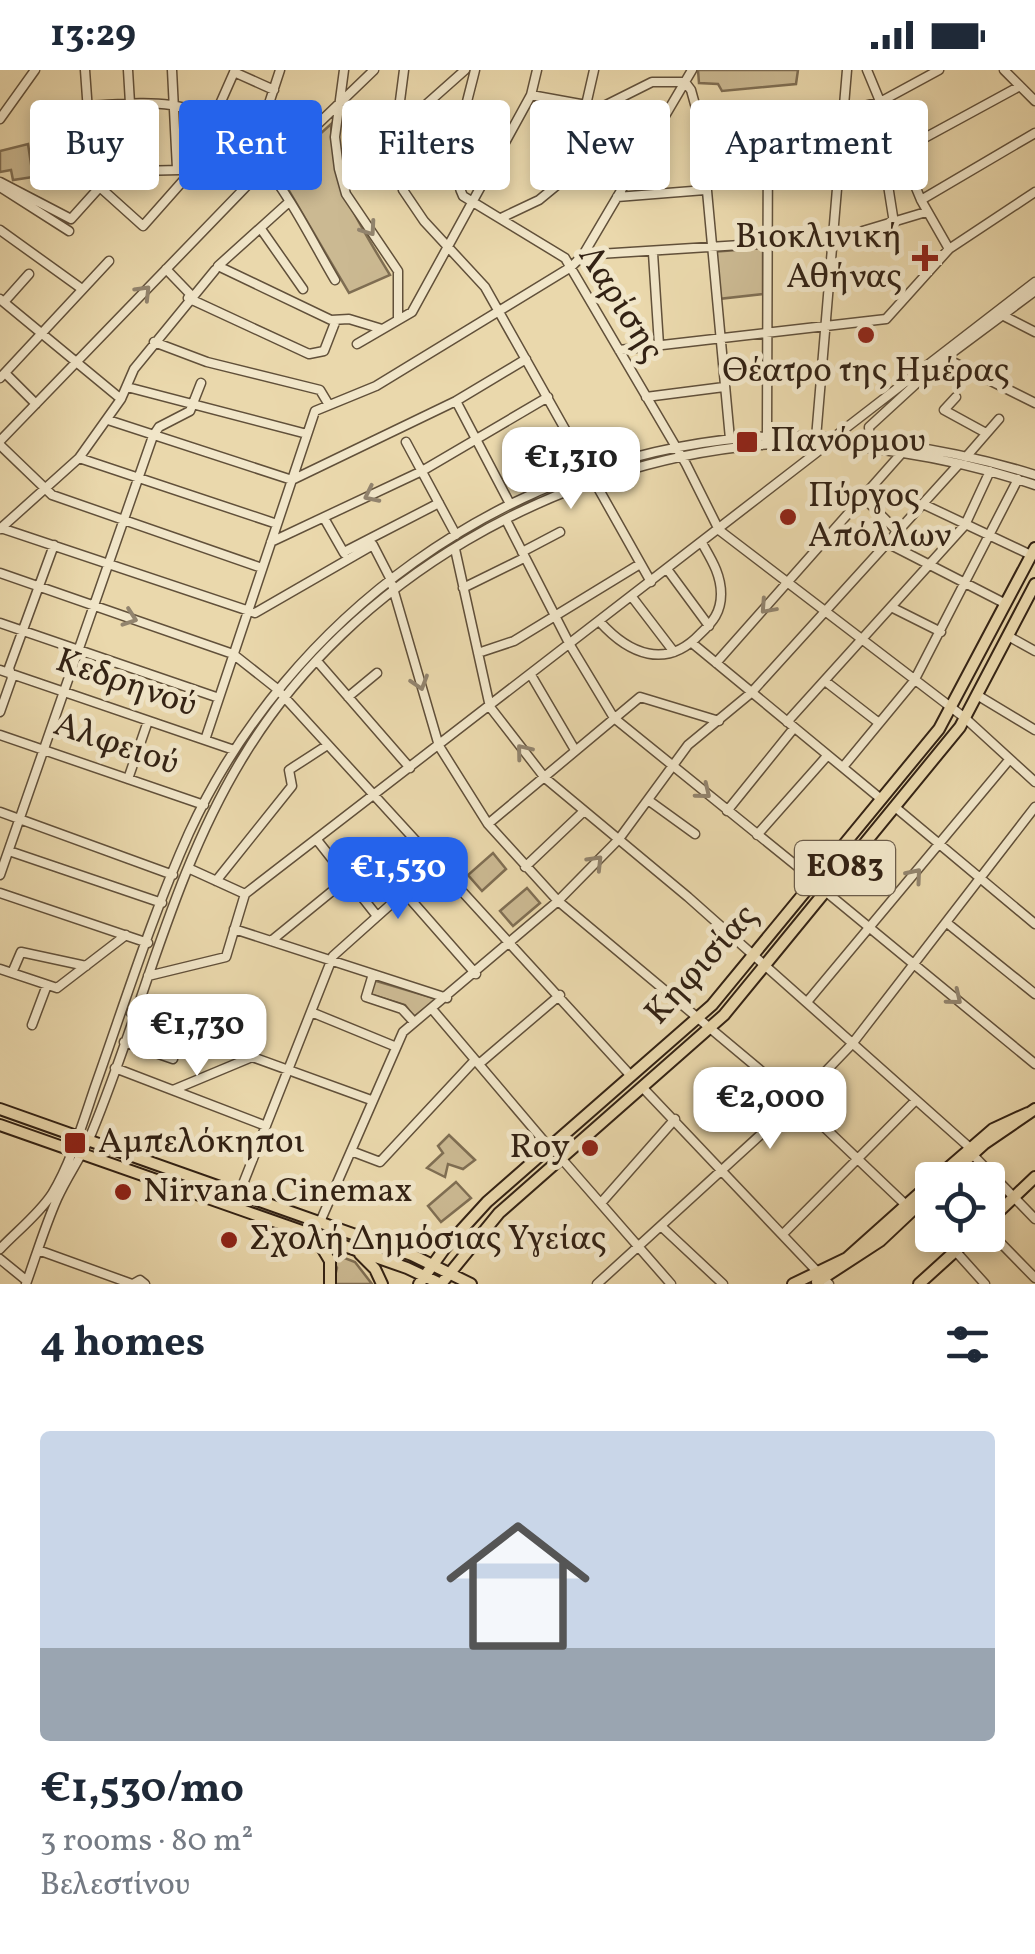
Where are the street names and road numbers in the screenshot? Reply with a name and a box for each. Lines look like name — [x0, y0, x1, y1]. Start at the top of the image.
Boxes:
street label: Λαρίσης — [565, 237, 675, 371]
street label: Κεδρηνού — [49, 638, 203, 730]
street label: Αλφειού — [47, 701, 185, 789]
road number: ΕΟ83 — [795, 841, 895, 895]
street label: Κηφισίας — [635, 894, 769, 1036]

